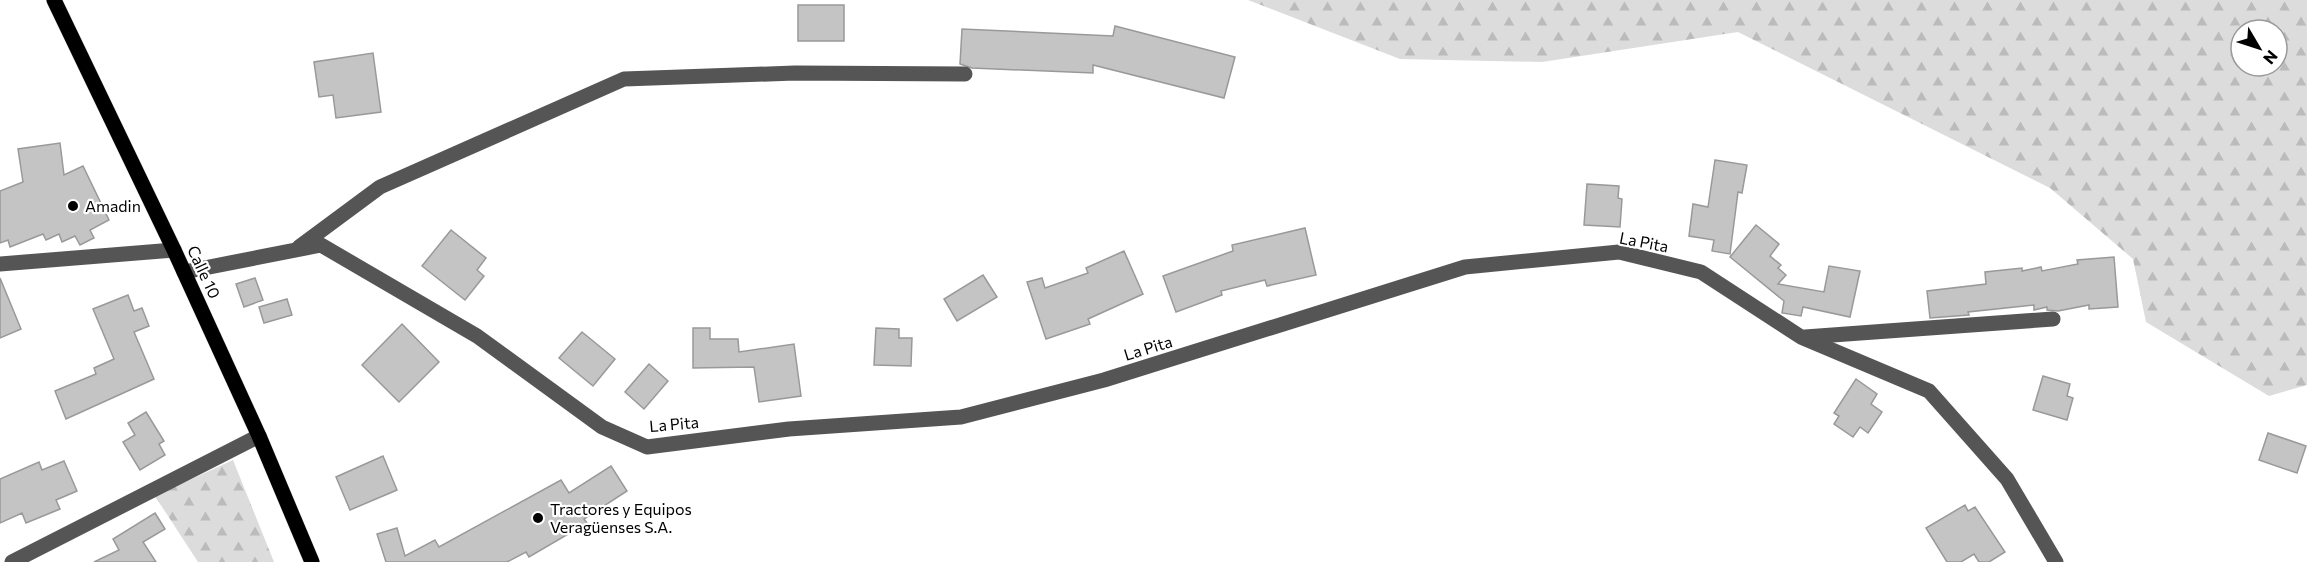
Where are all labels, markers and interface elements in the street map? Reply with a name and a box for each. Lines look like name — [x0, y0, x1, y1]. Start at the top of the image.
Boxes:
north arrow — [2229, 18, 2289, 78]
text: N — [2260, 47, 2282, 68]
place label: Amadin — [85, 196, 141, 215]
marker: Amadin — [66, 199, 80, 213]
street label: La Pita — [1618, 227, 1670, 256]
street label: Calle 10 — [184, 242, 225, 301]
street label: La Pita — [1121, 331, 1174, 364]
street label: La Pita — [648, 412, 700, 435]
place label: Tractores y Equipos Veragüenses S.A. — [550, 499, 692, 536]
marker: Tractores y Equipos Veragüenses S.A. — [531, 511, 545, 525]

